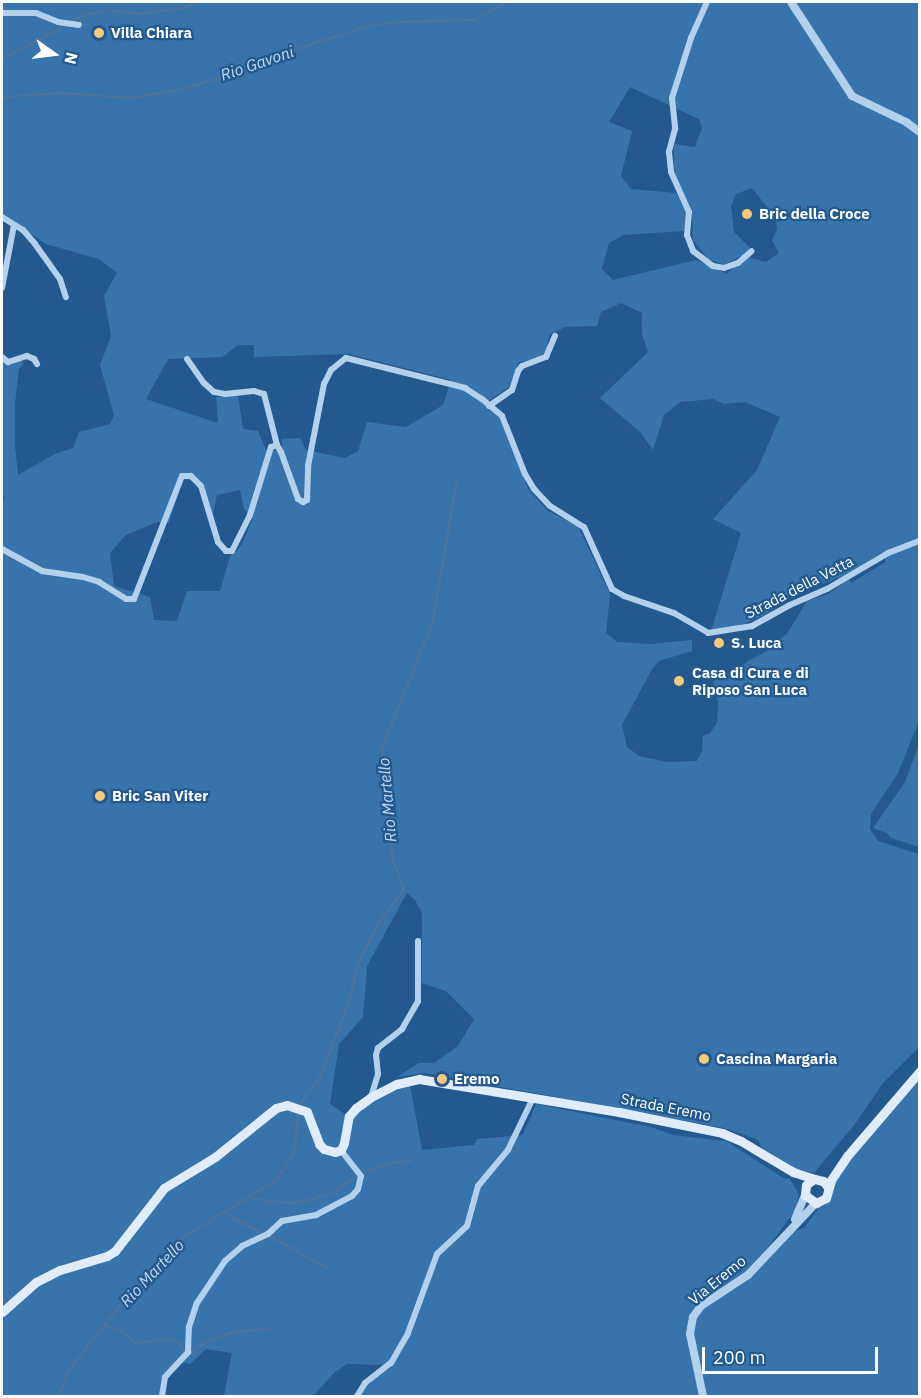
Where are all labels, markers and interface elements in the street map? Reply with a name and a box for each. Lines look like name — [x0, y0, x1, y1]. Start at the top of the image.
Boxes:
north arrow — [24, 24, 84, 84]
place label: Villa Chiara — [111, 24, 192, 42]
marker: Villa Chiara — [92, 26, 106, 40]
water label: Rio Gavoni — [218, 42, 296, 84]
text: N — [60, 50, 83, 66]
place label: Bric della Croce — [759, 205, 870, 223]
marker: Bric della Croce — [740, 207, 754, 221]
street label: Strada della Vetta — [742, 552, 856, 622]
place label: S. Luca — [731, 634, 782, 652]
marker: S. Luca — [712, 636, 726, 650]
place label: Casa di Cura e di Riposo San Luca — [692, 663, 809, 698]
marker: Casa di Cura e di Riposo San Luca — [670, 672, 688, 690]
water label: Rio Martello — [374, 757, 400, 843]
place label: Bric San Viter — [112, 787, 208, 805]
marker: Bric San Viter — [93, 789, 107, 803]
place label: Cascina Margaria — [716, 1050, 837, 1068]
marker: Cascina Margaria — [697, 1052, 711, 1066]
place label: Eremo — [454, 1070, 499, 1088]
marker: Eremo — [435, 1072, 449, 1086]
street label: Strada Eremo — [619, 1089, 713, 1125]
water label: Rio Martello — [116, 1235, 188, 1311]
street label: Via Eremo — [685, 1252, 749, 1308]
scale bar — [705, 1335, 880, 1373]
text: 200 m — [713, 1346, 765, 1369]

